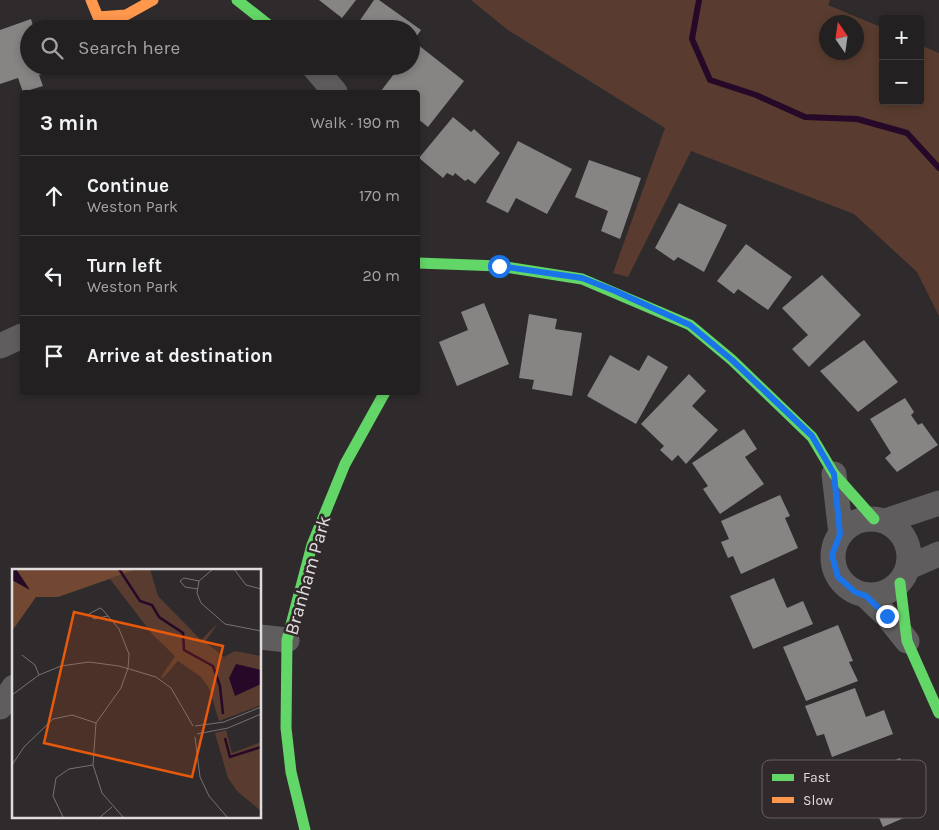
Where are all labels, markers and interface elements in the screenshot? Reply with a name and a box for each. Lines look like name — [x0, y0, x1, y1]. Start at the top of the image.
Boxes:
north arrow — [819, 15, 864, 60]
map controls — [879, 15, 924, 105]
button: + — [879, 15, 924, 60]
search box — [20, 20, 420, 75]
icon: search — [38, 34, 66, 62]
text: Search here — [78, 37, 180, 59]
button: − — [879, 60, 924, 105]
text: 3 min — [40, 111, 98, 135]
text: Walk · 190 m — [311, 113, 400, 132]
text: Continue — [87, 175, 169, 197]
icon: ahead — [40, 182, 68, 210]
text: 170 m — [359, 186, 400, 205]
text: Weston Park — [87, 197, 178, 216]
text: Turn left — [87, 255, 162, 277]
route start — [488, 255, 511, 278]
icon: left — [40, 262, 68, 290]
text: 20 m — [362, 266, 400, 285]
text: Weston Park — [87, 277, 178, 296]
icon: arrive — [40, 342, 68, 370]
text: Arrive at destination — [87, 345, 273, 367]
street label: Branham Park — [280, 513, 336, 638]
inset map — [12, 569, 261, 818]
route end — [876, 605, 899, 628]
legend — [762, 760, 926, 818]
text: Fast — [803, 769, 830, 786]
text: Slow — [803, 792, 833, 809]

